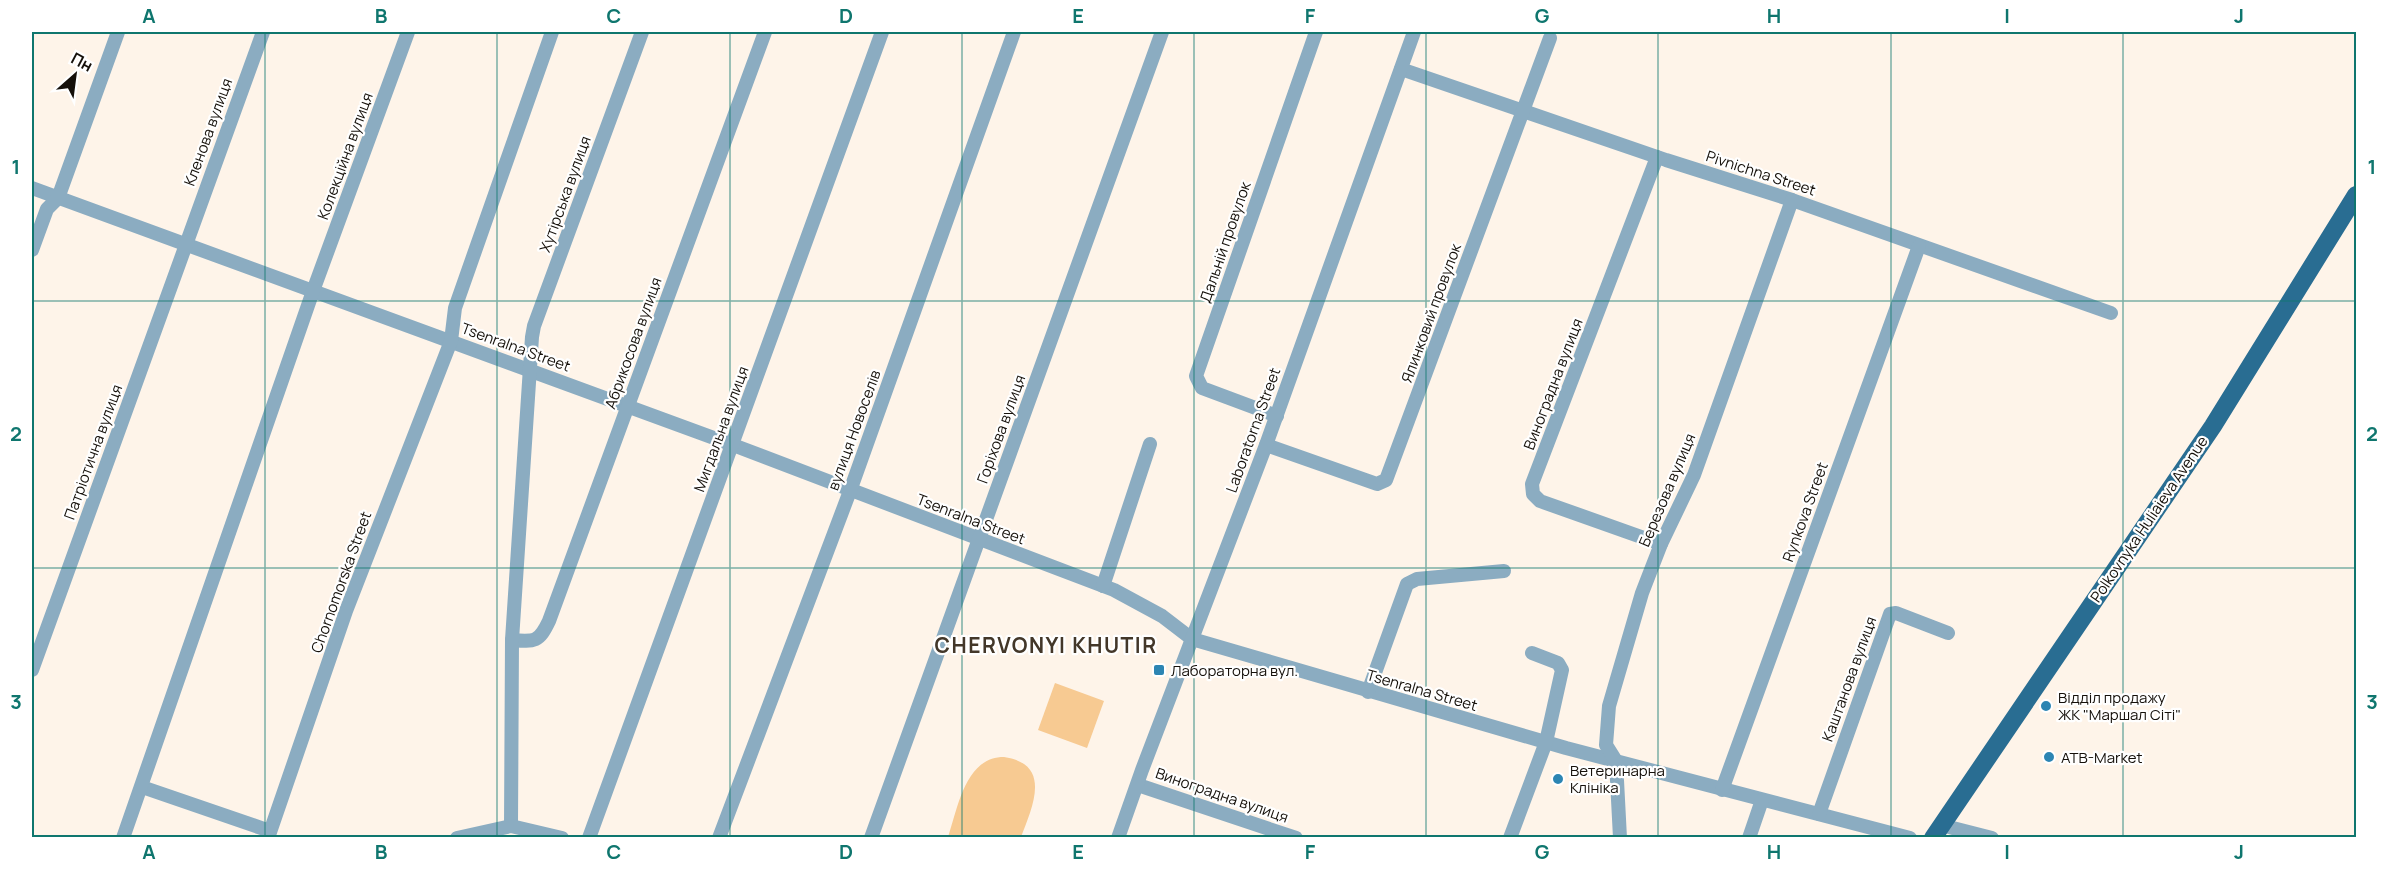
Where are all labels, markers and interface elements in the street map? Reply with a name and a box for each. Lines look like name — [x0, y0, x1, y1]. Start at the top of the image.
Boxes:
text: A — [142, 2, 156, 29]
text: B — [375, 2, 388, 29]
text: C — [607, 2, 621, 29]
text: D — [839, 2, 853, 29]
text: E — [1072, 2, 1084, 29]
text: F — [1305, 2, 1316, 29]
text: G — [1535, 2, 1550, 29]
text: H — [1767, 2, 1781, 29]
text: I — [2004, 2, 2010, 29]
text: J — [2234, 2, 2244, 29]
north arrow — [45, 45, 105, 105]
text: Пн — [67, 47, 97, 77]
street label: Кленова вулиця — [179, 75, 237, 189]
street label: Колекційна вулиця — [312, 90, 378, 222]
street label: Хутірська вулиця — [534, 133, 596, 255]
street label: Pivnichna Street — [1703, 145, 1819, 201]
text: 1 — [12, 153, 20, 180]
text: 1 — [2368, 153, 2376, 180]
street label: Дальній провулок — [1194, 178, 1256, 305]
street label: Ялинковий провулок — [1396, 240, 1466, 385]
street label: Абрикосова вулиця — [599, 274, 667, 412]
street label: Виноградна вулиця — [1518, 315, 1588, 453]
street label: Tsenralna Street — [459, 318, 573, 376]
street label: Мигдальна вулиця — [689, 363, 753, 495]
street label: Laboratorna Street — [1221, 365, 1285, 495]
street label: вулиця Новоселів — [822, 367, 886, 493]
street label: Горіхова вулиця — [972, 372, 1030, 486]
street label: Патріотична вулиця — [59, 382, 127, 522]
text: 2 — [10, 420, 22, 447]
text: 2 — [2366, 420, 2378, 447]
street label: Березова вулиця — [1634, 430, 1700, 550]
street label: Polkovnyka Huliaieva Avenue — [2085, 431, 2213, 606]
street label: Rynkova Street — [1777, 459, 1833, 565]
street label: Tsenralna Street — [914, 489, 1028, 549]
street label: Chornomorska Street — [306, 508, 376, 656]
street label: Каштанова вулиця — [1817, 614, 1881, 744]
district label: CHERVONYI KHUTIR — [934, 631, 1158, 659]
place label: Лабораторна вул. — [1171, 660, 1298, 681]
marker: Лабораторна вул. — [1152, 663, 1166, 677]
street label: Tsenralna Street — [1364, 664, 1480, 716]
place label: Відділ продажу ЖК "Маршал Сіті" — [2058, 687, 2181, 725]
text: 3 — [10, 688, 22, 715]
text: 3 — [2366, 688, 2378, 715]
marker: Відділ продажу ЖК "Маршал Сіті" — [2039, 699, 2053, 713]
place label: ATB-Market — [2061, 747, 2142, 768]
marker: ATB-Market — [2042, 750, 2056, 764]
place label: Ветеринарна Клініка — [1570, 760, 1665, 798]
street label: Виноградна вулиця — [1153, 762, 1291, 828]
marker: Ветеринарна Клініка — [1551, 772, 1565, 786]
text: A — [142, 838, 156, 865]
text: B — [375, 838, 388, 865]
text: C — [607, 838, 621, 865]
text: D — [839, 838, 853, 865]
text: E — [1072, 838, 1084, 865]
text: F — [1305, 838, 1316, 865]
text: G — [1535, 838, 1550, 865]
text: H — [1767, 838, 1781, 865]
text: I — [2004, 838, 2010, 865]
text: J — [2234, 838, 2244, 865]

